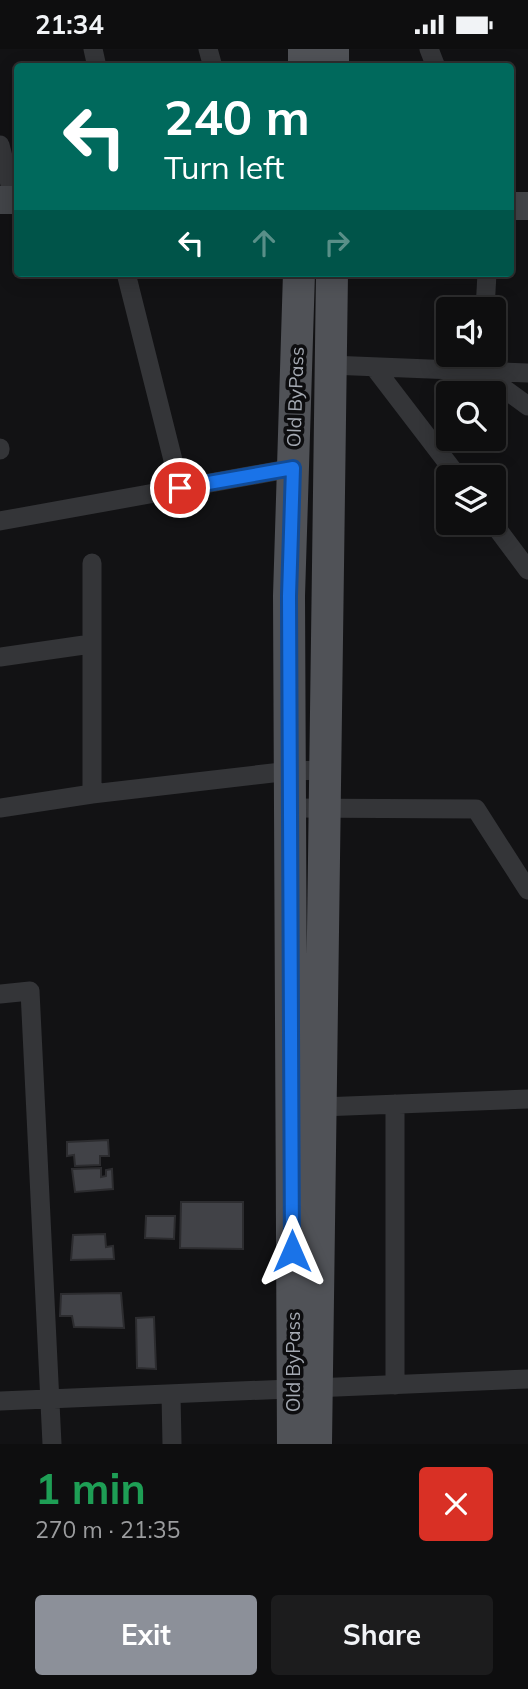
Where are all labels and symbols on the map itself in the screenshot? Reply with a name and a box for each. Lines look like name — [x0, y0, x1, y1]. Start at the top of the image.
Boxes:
street label: Old ByPass — [281, 346, 309, 448]
pin — [150, 458, 210, 518]
position arrow — [255, 1214, 329, 1288]
street label: Old ByPass — [281, 1312, 305, 1412]

